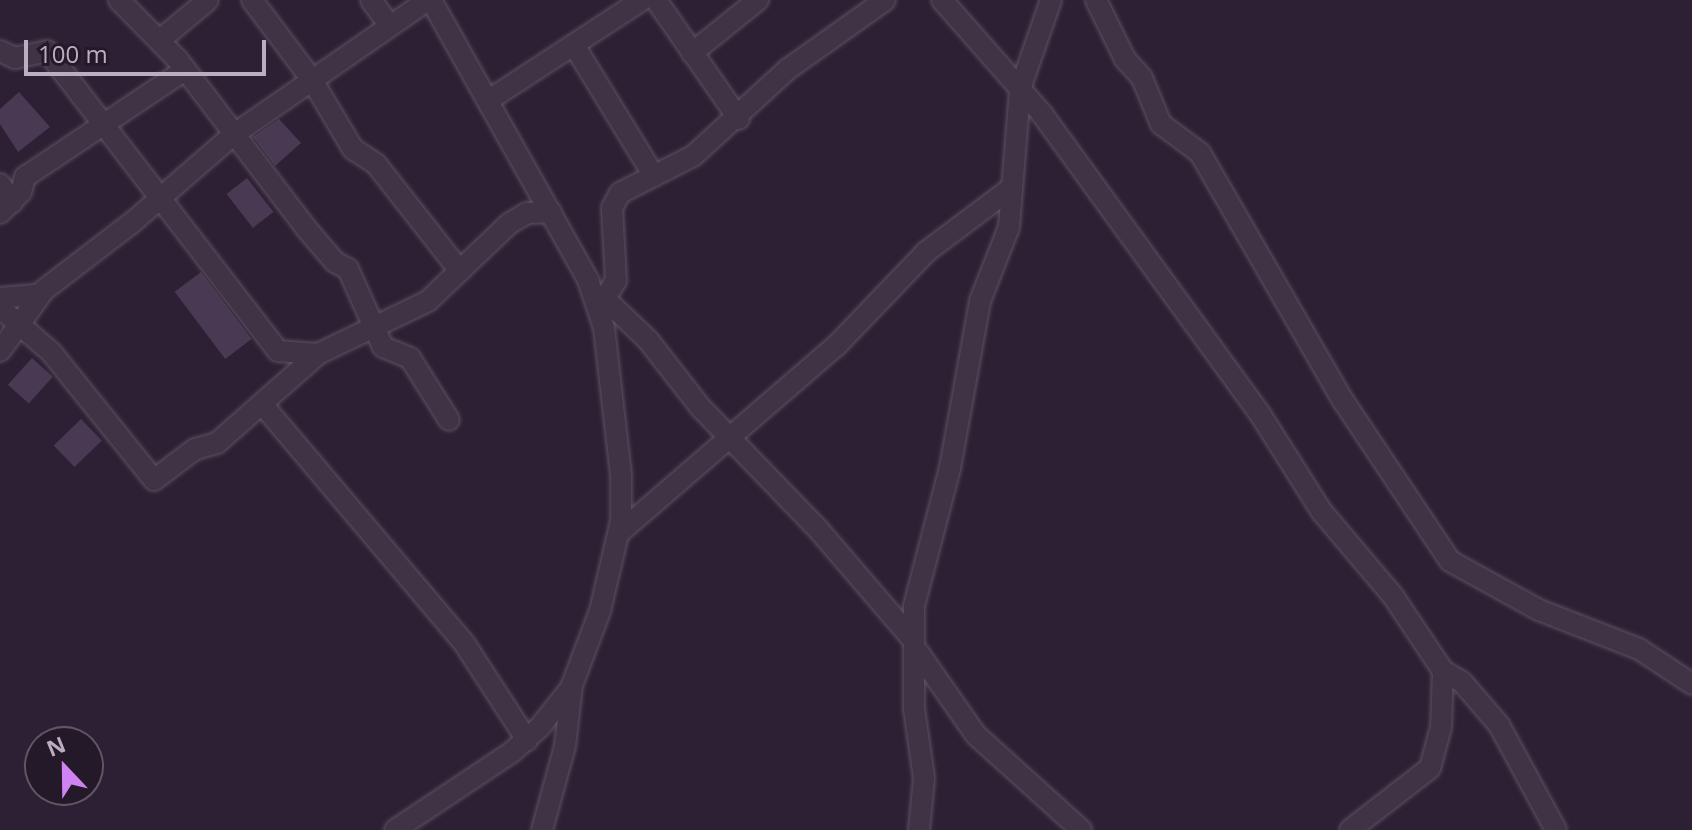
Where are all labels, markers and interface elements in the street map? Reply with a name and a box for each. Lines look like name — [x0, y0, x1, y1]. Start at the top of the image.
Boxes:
scale bar — [28, 24, 270, 74]
text: 100 m — [38, 37, 108, 70]
north arrow — [24, 726, 104, 806]
text: N — [42, 728, 70, 763]

